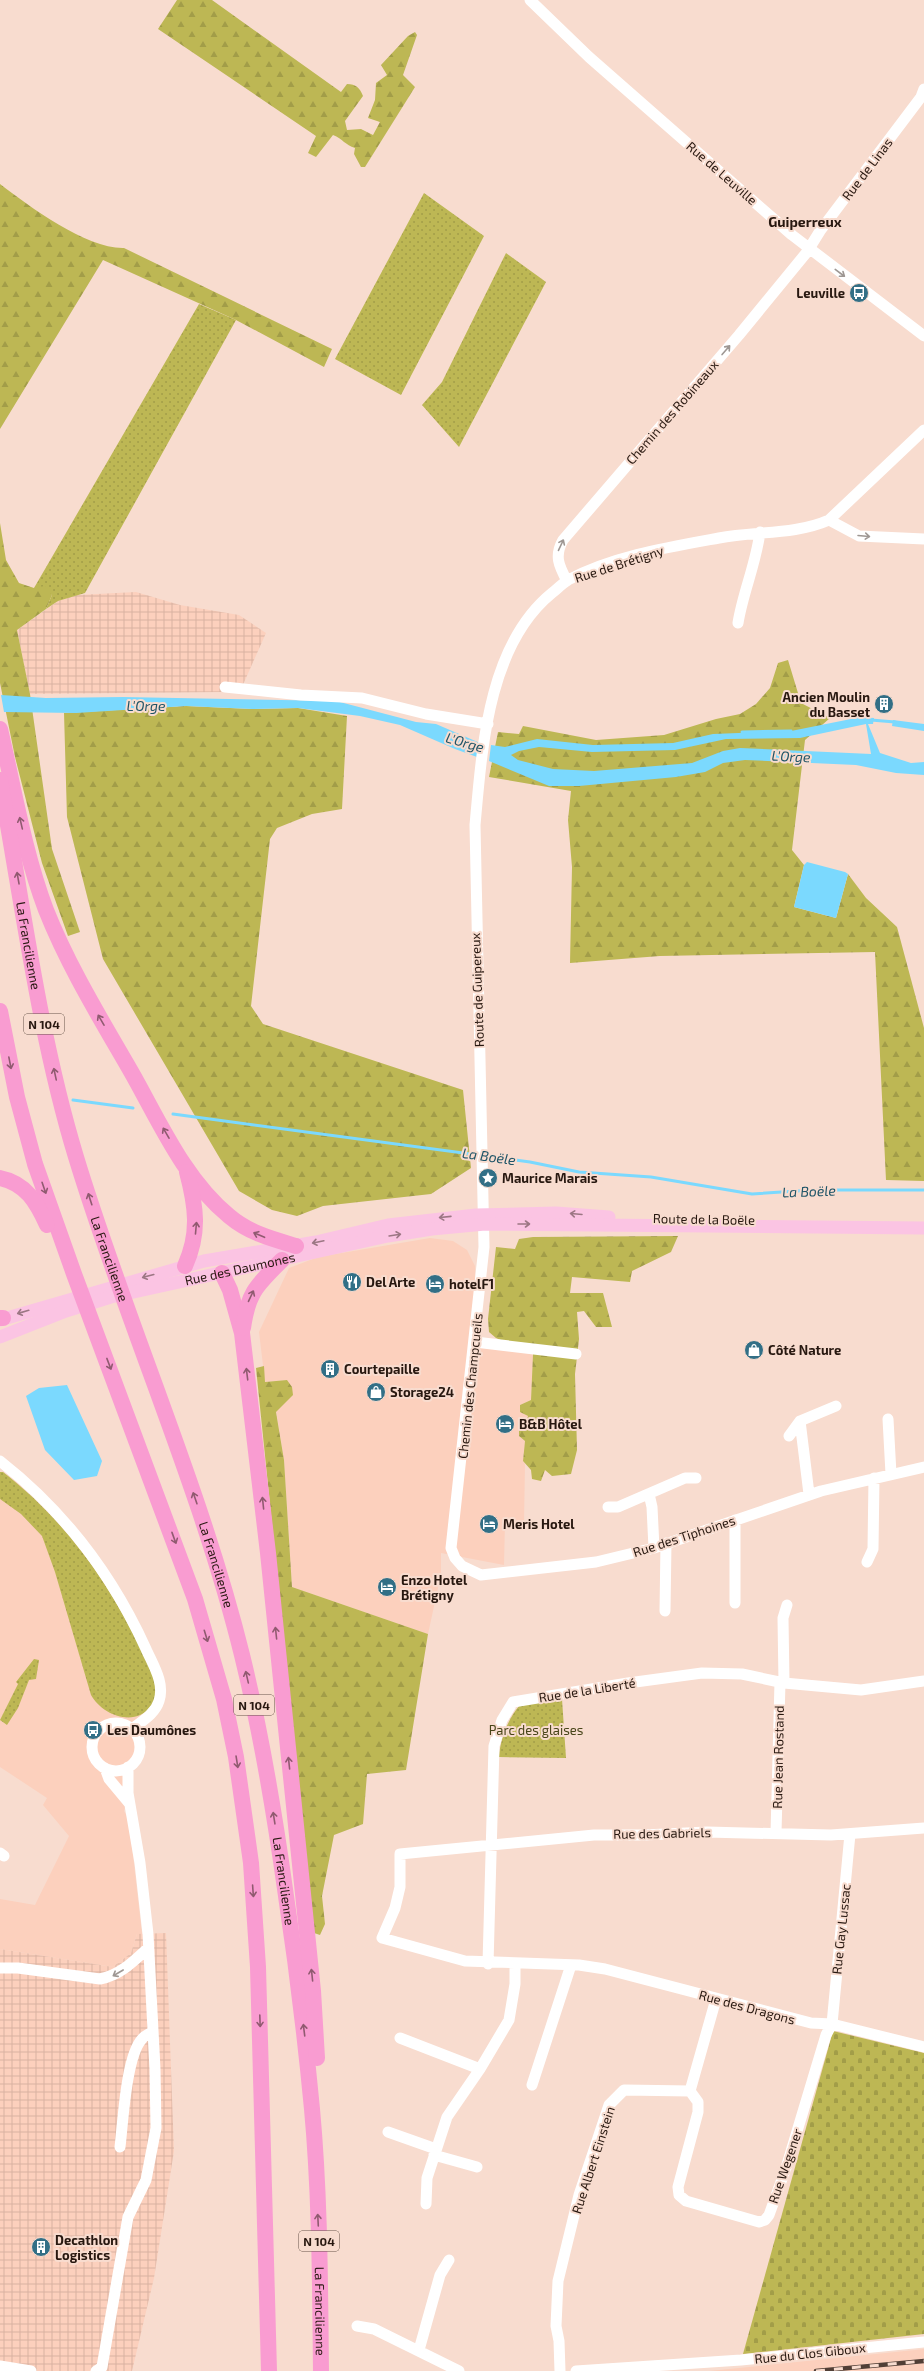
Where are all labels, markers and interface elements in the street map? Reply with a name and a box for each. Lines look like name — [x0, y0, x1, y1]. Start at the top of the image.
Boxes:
street label: Rue de Linas — [838, 135, 896, 203]
street label: Rue de Leuville — [683, 138, 761, 208]
district label: Guiperreux — [768, 213, 842, 230]
one-way arrow — [835, 268, 846, 277]
bus stop icon: Leuville — [848, 282, 870, 304]
place label: Leuville — [796, 285, 845, 301]
one-way arrow — [721, 345, 731, 355]
street label: Chemin des Robineaux — [622, 357, 722, 467]
one-way arrow — [857, 533, 870, 540]
one-way arrow — [558, 539, 565, 551]
street label: Rue de Brétigny — [572, 542, 666, 586]
place label: Ancien Moulin du Basset — [783, 689, 871, 720]
building icon: Ancien Moulin du Basset — [873, 693, 895, 715]
water label: L'Orge — [126, 697, 166, 714]
water label: L'Orge — [444, 728, 487, 756]
water label: L'Orge — [771, 746, 811, 766]
one-way arrow — [17, 816, 25, 829]
one-way arrow — [13, 871, 21, 884]
street label: La Francilienne — [13, 900, 44, 991]
street label: Route de Guipereux — [467, 932, 487, 1048]
road number: N 104 — [24, 1014, 64, 1034]
one-way arrow — [97, 1014, 105, 1026]
one-way arrow — [7, 1056, 15, 1069]
one-way arrow — [50, 1068, 58, 1081]
one-way arrow — [161, 1127, 169, 1139]
water label: La Boële — [461, 1144, 517, 1168]
place icon: Maurice Marais — [477, 1167, 499, 1189]
place label: Maurice Marais — [502, 1170, 598, 1186]
one-way arrow — [40, 1182, 48, 1194]
water label: La Boële — [782, 1182, 837, 1200]
one-way arrow — [86, 1193, 93, 1206]
one-way arrow — [570, 1210, 583, 1217]
street label: Route de la Boële — [653, 1210, 755, 1228]
street label: La Francilienne — [87, 1214, 132, 1304]
one-way arrow — [439, 1214, 452, 1221]
one-way arrow — [517, 1221, 530, 1228]
one-way arrow — [192, 1222, 199, 1235]
one-way arrow — [253, 1230, 265, 1238]
one-way arrow — [388, 1231, 401, 1239]
one-way arrow — [311, 1238, 324, 1246]
street label: Rue des Daumones — [183, 1249, 296, 1289]
restaurant icon: Del Arte — [341, 1271, 363, 1293]
one-way arrow — [141, 1273, 154, 1280]
hotel icon: hotelF1 — [424, 1273, 446, 1295]
place label: Del Arte — [366, 1274, 415, 1290]
place label: hotelF1 — [449, 1276, 494, 1292]
one-way arrow — [248, 1290, 255, 1302]
one-way arrow — [17, 1309, 30, 1316]
street label: Chemin des Champcueils — [454, 1312, 486, 1460]
shop icon: Côté Nature — [743, 1339, 765, 1361]
place label: Côté Nature — [768, 1342, 841, 1358]
one-way arrow — [105, 1358, 113, 1370]
building icon: Courtepaille — [319, 1358, 341, 1380]
place label: Courtepaille — [344, 1361, 420, 1377]
one-way arrow — [243, 1368, 251, 1381]
shop icon: Storage24 — [365, 1381, 387, 1403]
place label: Storage24 — [390, 1384, 454, 1400]
hotel icon: B&B Hôtel — [494, 1413, 516, 1435]
place label: B&B Hôtel — [519, 1416, 583, 1432]
one-way arrow — [191, 1492, 198, 1505]
one-way arrow — [259, 1497, 266, 1510]
street label: Rue des Tiphoines — [631, 1512, 737, 1560]
hotel icon: Meris Hotel — [478, 1513, 500, 1535]
place label: Meris Hotel — [503, 1516, 575, 1532]
street label: La Francilienne — [196, 1519, 237, 1609]
one-way arrow — [170, 1532, 178, 1544]
place label: Enzo Hotel Brétigny — [401, 1572, 468, 1603]
hotel icon: Enzo Hotel Brétigny — [376, 1576, 398, 1598]
one-way arrow — [273, 1626, 280, 1639]
one-way arrow — [203, 1629, 210, 1642]
one-way arrow — [243, 1671, 250, 1684]
street label: Rue de la Liberté — [537, 1674, 637, 1706]
road number: N 104 — [234, 1695, 274, 1715]
street label: Rue Jean Rostand — [769, 1705, 787, 1809]
bus stop icon: Les Daumônes — [82, 1719, 104, 1741]
place label: Les Daumônes — [107, 1722, 196, 1738]
park label: Parc des glaises — [489, 1722, 583, 1738]
one-way arrow — [233, 1755, 241, 1768]
one-way arrow — [286, 1756, 293, 1769]
one-way arrow — [270, 1812, 278, 1825]
street label: Rue des Gabriels — [613, 1824, 711, 1842]
street label: La Francilienne — [269, 1836, 298, 1926]
street label: Rue Gay Lussac — [828, 1883, 854, 1975]
one-way arrow — [249, 1884, 256, 1897]
one-way arrow — [308, 1969, 315, 1982]
one-way arrow — [112, 1970, 124, 1977]
street label: Rue des Dragons — [697, 1986, 797, 2028]
one-way arrow — [256, 2014, 263, 2027]
one-way arrow — [300, 2024, 307, 2037]
street label: Rue Albert Einstein — [568, 2104, 618, 2216]
street label: Rue Wegener — [765, 2126, 805, 2206]
one-way arrow — [314, 2214, 322, 2227]
road number: N 104 — [299, 2231, 339, 2251]
place label: Decathlon Logistics — [55, 2232, 118, 2263]
building icon: Decathlon Logistics — [30, 2236, 52, 2258]
street label: La Francilienne — [312, 2266, 329, 2356]
street label: Rue du Clos Giboux — [754, 2339, 867, 2367]

